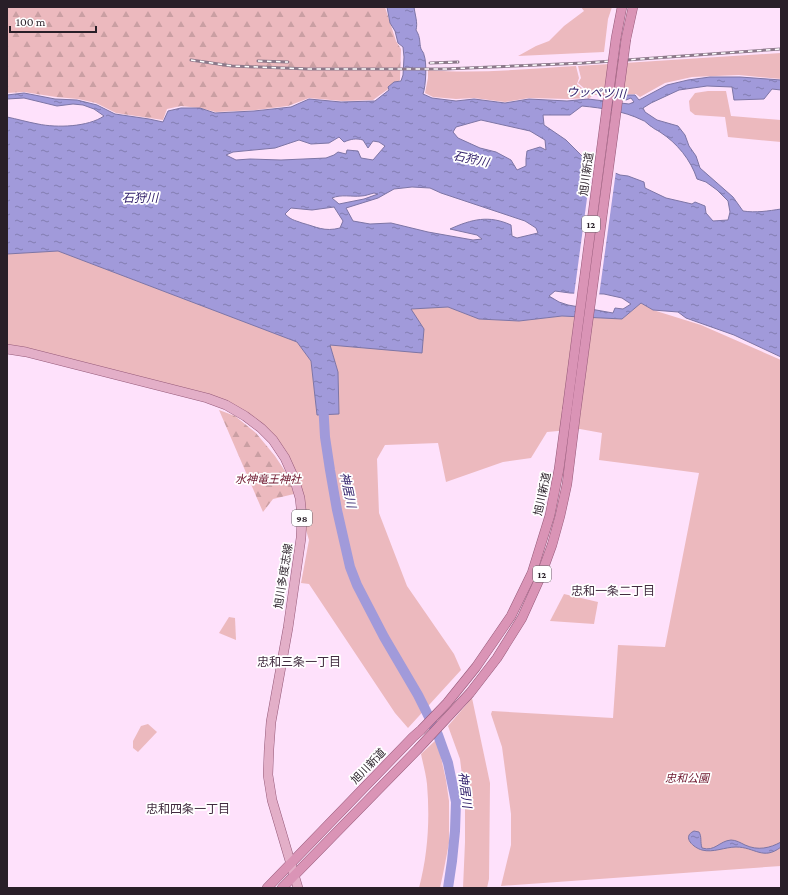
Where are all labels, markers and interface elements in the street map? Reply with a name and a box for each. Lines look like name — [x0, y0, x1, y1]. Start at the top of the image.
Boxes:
scale bar — [10, 8, 96, 34]
text: 100 m — [16, 15, 46, 29]
water label: ウッペツ川 — [566, 85, 628, 101]
water label: 石狩川 — [452, 148, 492, 170]
street label: 旭川新道 — [577, 151, 595, 197]
water label: 石狩川 — [122, 191, 160, 205]
road number: 12 — [582, 216, 600, 232]
water label: 神居川 — [337, 471, 359, 511]
street label: 旭川新道 — [532, 471, 552, 517]
park label: 水神竜王神社 — [235, 473, 302, 485]
road number: 98 — [292, 510, 312, 526]
street label: 旭川多度志線 — [272, 542, 294, 610]
road number: 12 — [533, 566, 551, 582]
district label: 忠和一条二丁目 — [571, 584, 655, 598]
district label: 忠和三条一丁目 — [257, 655, 341, 669]
street label: 旭川新道 — [348, 746, 388, 786]
water label: 神居川 — [456, 771, 474, 811]
park label: 忠和公園 — [665, 772, 711, 784]
district label: 忠和四条一丁目 — [146, 802, 230, 816]

